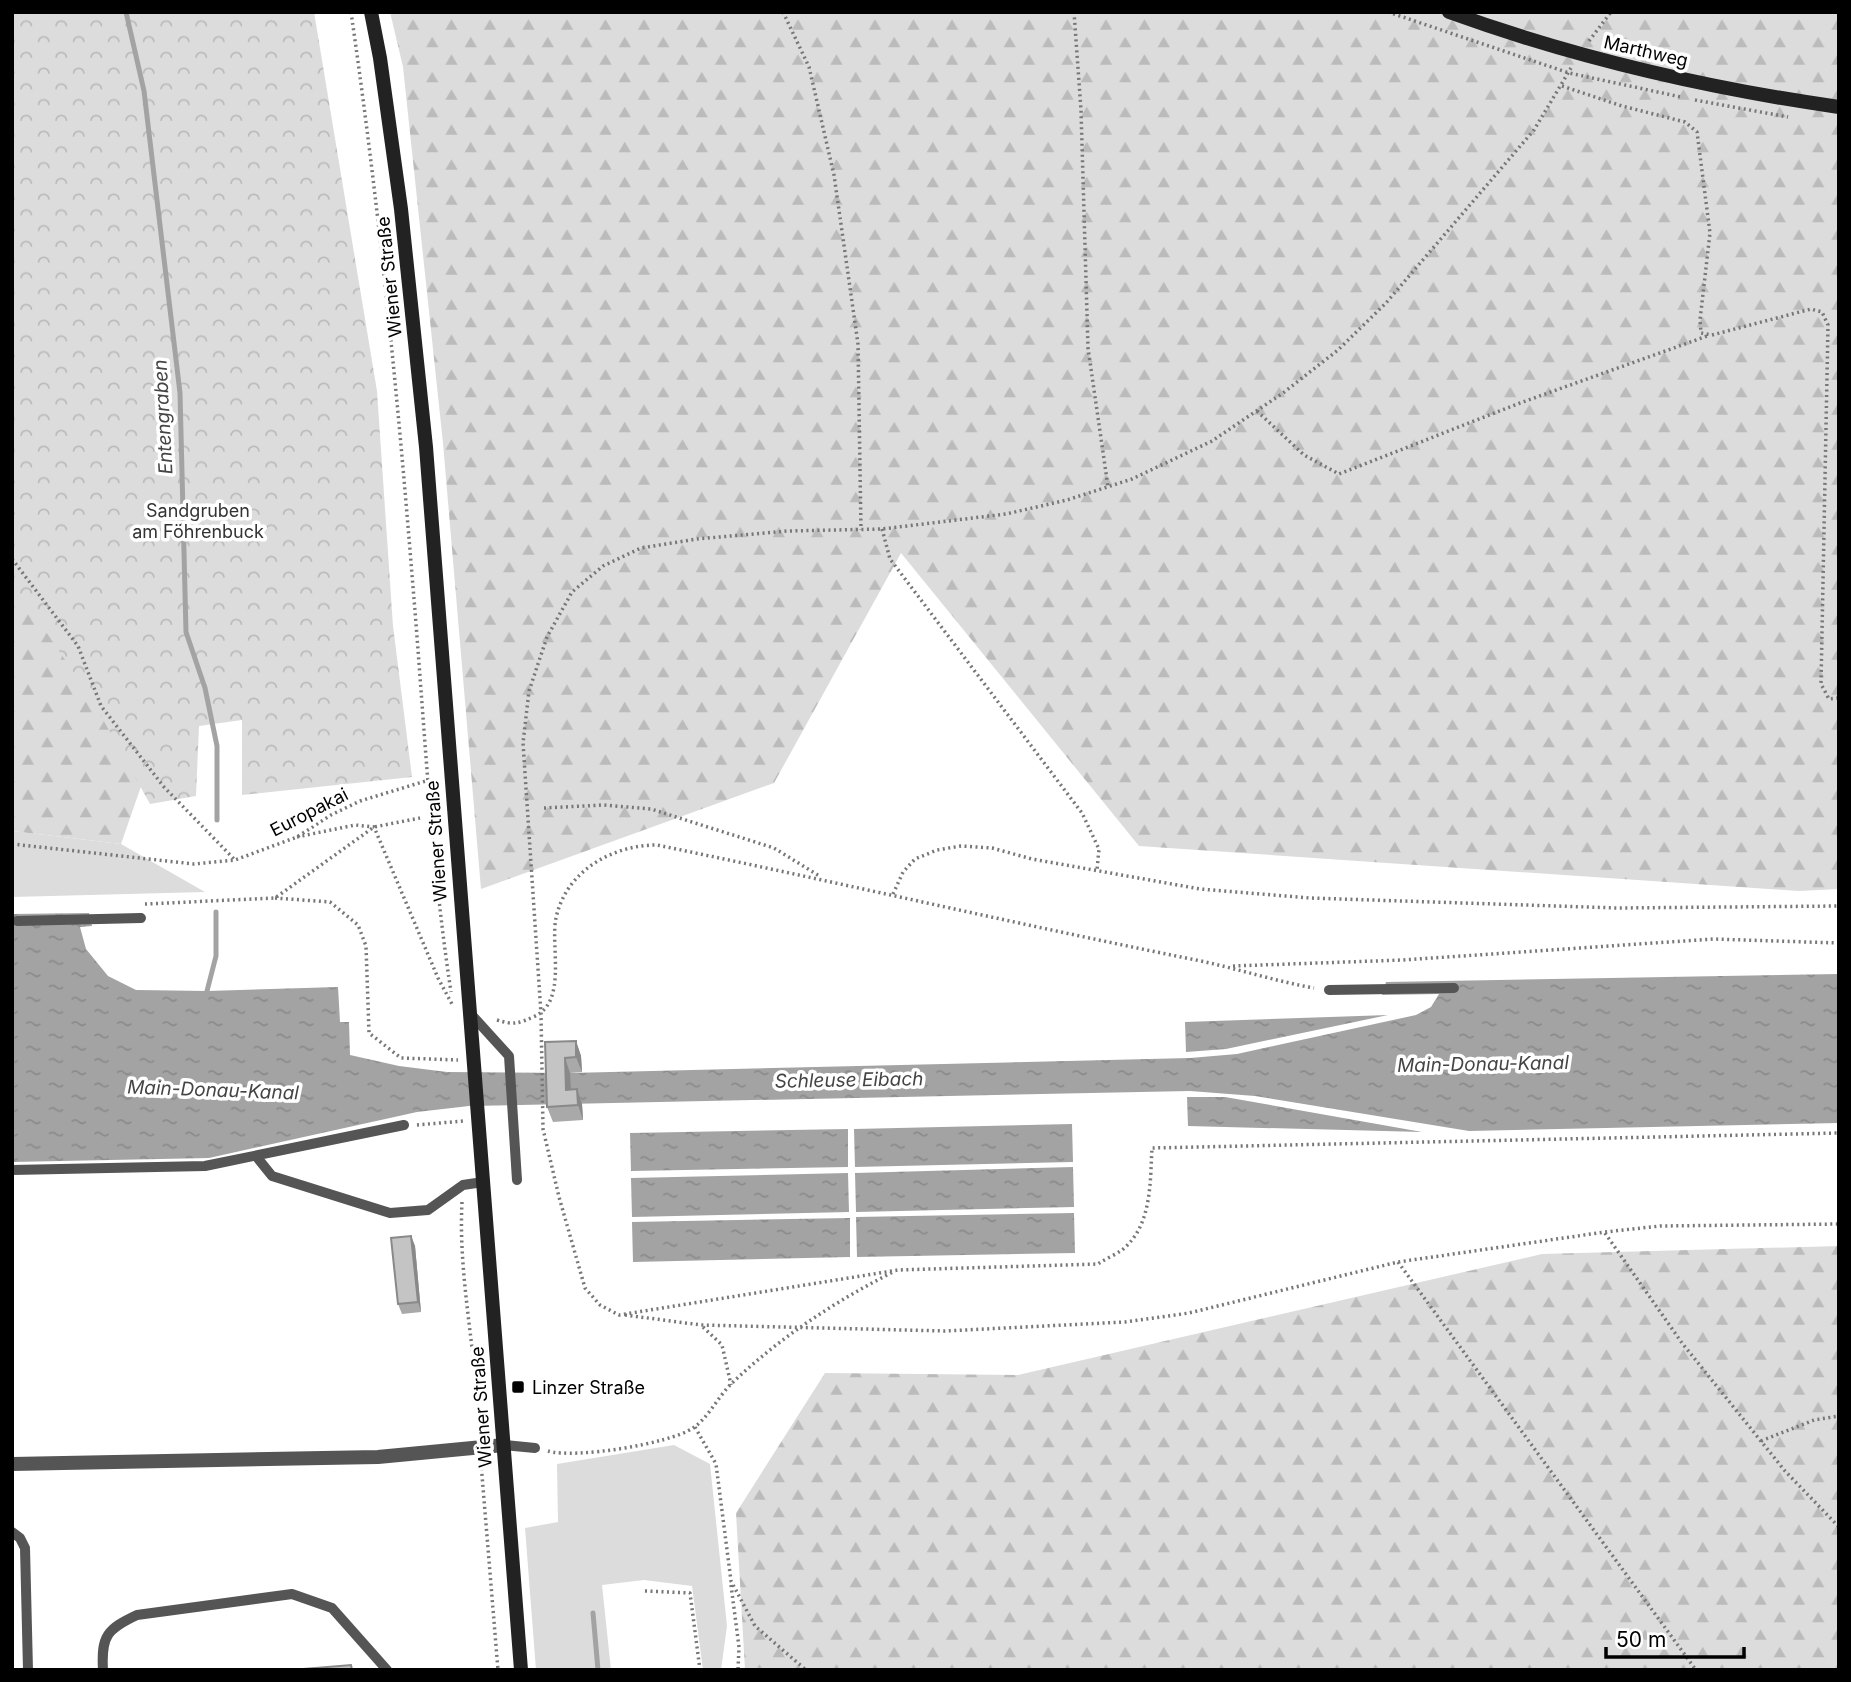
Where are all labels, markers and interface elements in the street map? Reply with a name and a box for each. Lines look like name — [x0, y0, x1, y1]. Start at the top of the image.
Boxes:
street label: Marthweg — [1602, 31, 1690, 71]
street label: Wiener Straße — [372, 216, 406, 338]
water label: Entengraben — [149, 359, 177, 475]
park label: Sandgruben am Föhrenbuck — [132, 500, 264, 542]
street label: Wiener Straße — [421, 780, 451, 902]
street label: Europakai — [267, 783, 351, 841]
water label: Main-Donau-Kanal — [1397, 1051, 1570, 1077]
water label: Schleuse Eibach — [774, 1067, 924, 1093]
water label: Main-Donau-Kanal — [127, 1076, 300, 1105]
street label: Wiener Straße — [466, 1346, 496, 1468]
place label: Linzer Straße — [532, 1377, 645, 1398]
marker: Linzer Straße — [510, 1379, 526, 1395]
scale bar — [1606, 1616, 1744, 1660]
text: 50 m — [1616, 1627, 1666, 1652]

